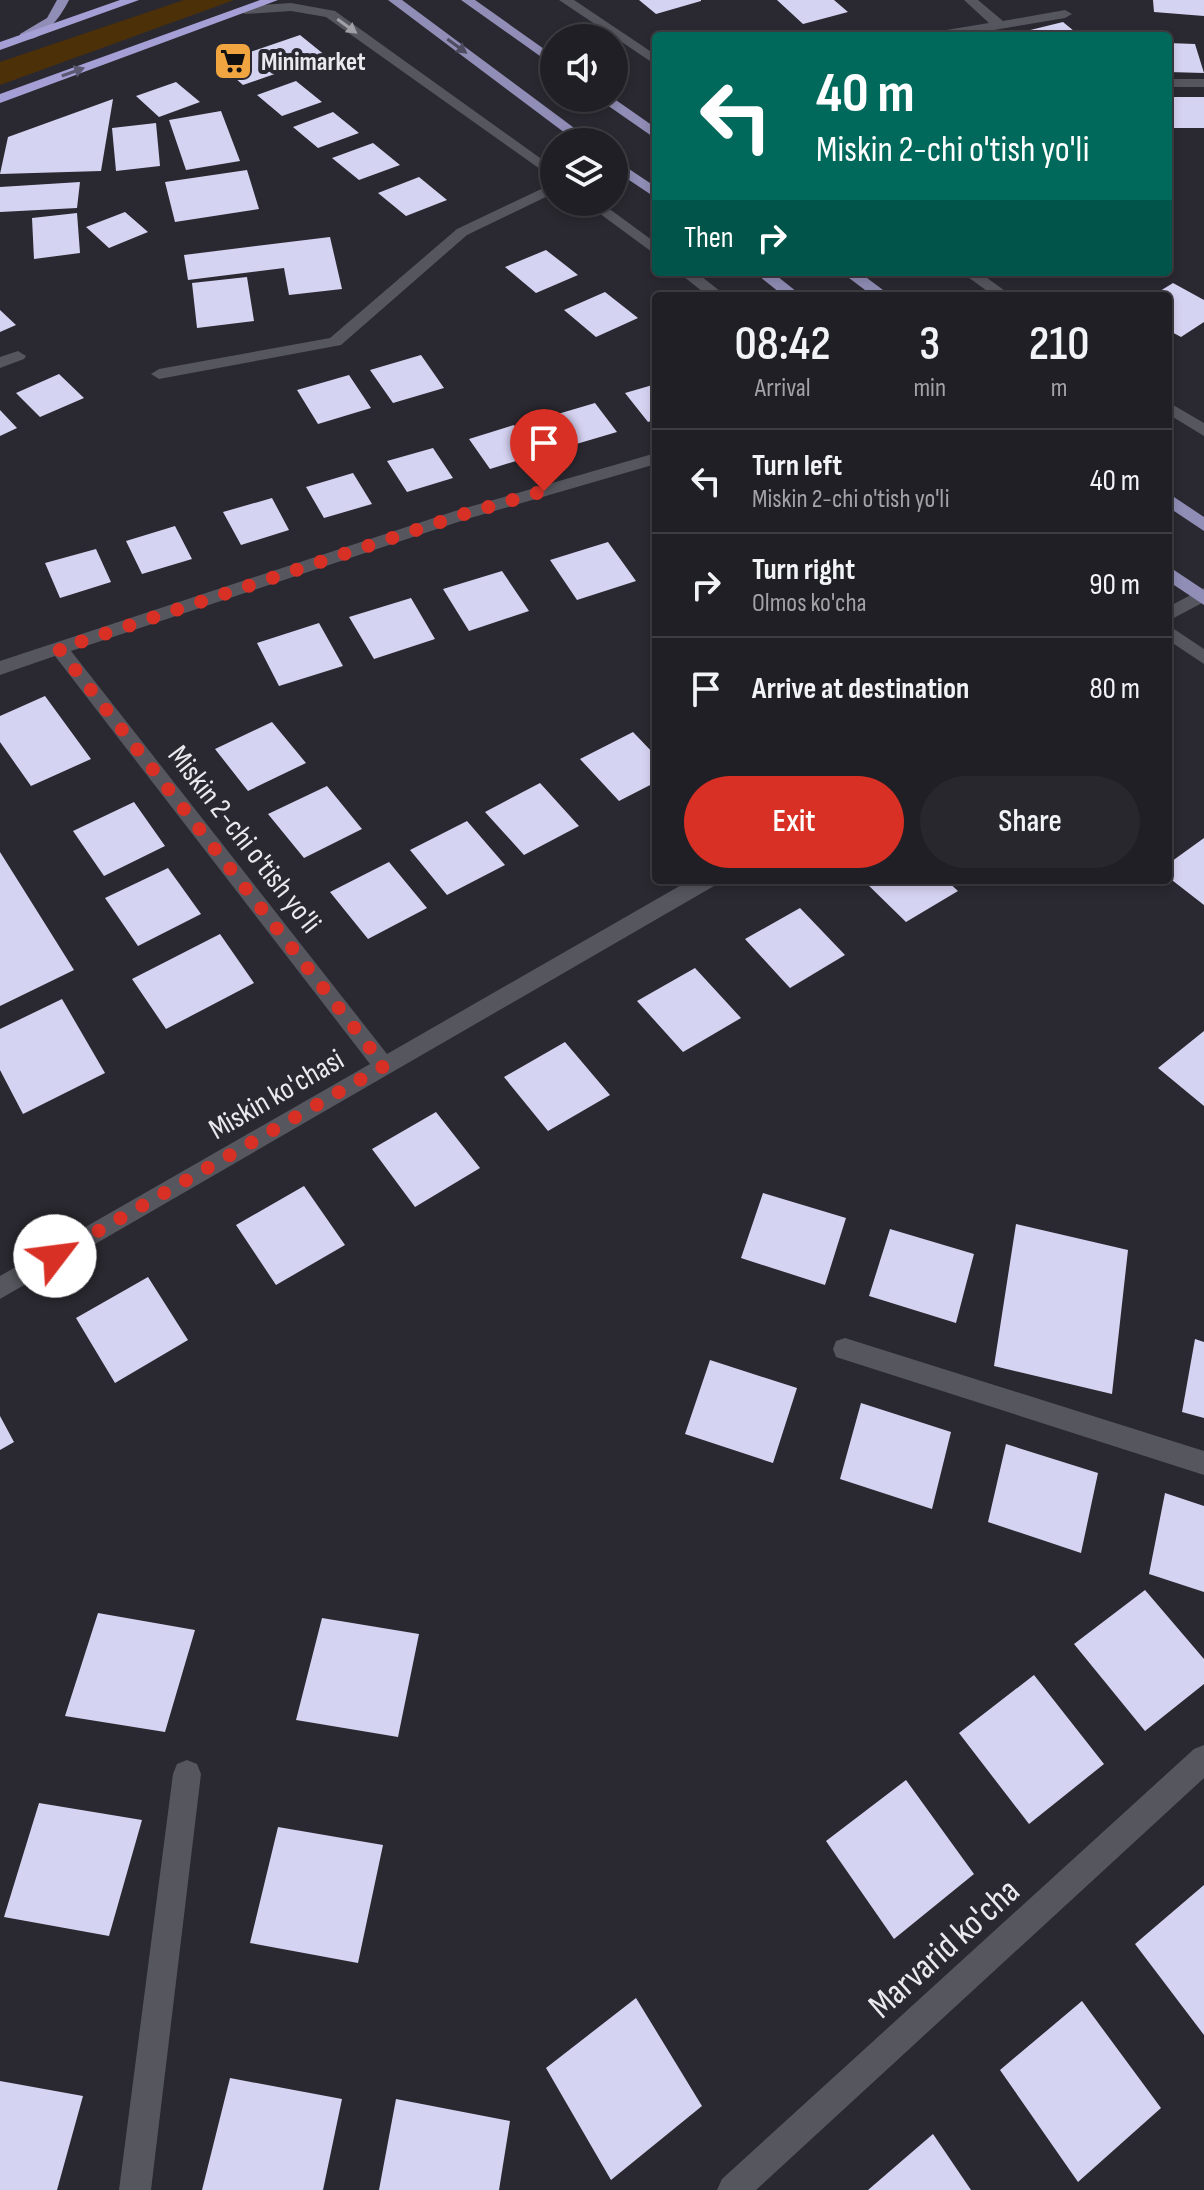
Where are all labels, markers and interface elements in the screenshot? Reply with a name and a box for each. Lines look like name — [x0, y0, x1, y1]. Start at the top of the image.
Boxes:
one-way arrow — [336, 18, 357, 33]
map controls — [540, 24, 628, 216]
button: sound — [540, 24, 628, 112]
one-way arrow — [447, 38, 467, 54]
supermarket icon: Minimarket — [212, 40, 254, 82]
place label: Minimarket — [261, 47, 366, 78]
text: 40 m — [816, 61, 915, 128]
icon: left — [684, 64, 788, 168]
one-way arrow — [61, 65, 85, 78]
button: layers — [540, 128, 628, 216]
text: Miskin 2-chi o'tish yo'li — [816, 129, 1090, 172]
icon: right — [750, 216, 794, 260]
text: Then — [684, 220, 734, 256]
text: 08:42 — [735, 316, 831, 373]
text: 3 — [919, 316, 940, 373]
text: 210 — [1029, 316, 1089, 373]
text: Arrival — [755, 373, 811, 404]
text: min — [913, 373, 946, 404]
text: m — [1051, 373, 1067, 404]
pin — [510, 409, 578, 491]
icon: arrive — [522, 421, 566, 465]
text: Turn left — [752, 448, 842, 484]
icon: left — [684, 459, 728, 503]
text: 40 m — [1090, 463, 1140, 499]
text: Miskin 2-chi o'tish yo'li — [752, 484, 950, 515]
text: Turn right — [752, 552, 855, 588]
icon: right — [684, 563, 728, 607]
text: 90 m — [1089, 567, 1140, 603]
text: Olmos ko'cha — [752, 588, 867, 619]
icon: arrive — [684, 667, 728, 711]
text: Arrive at destination — [752, 671, 969, 707]
text: 80 m — [1089, 671, 1140, 707]
street label: Miskin 2-chi o'tish yo'li — [160, 739, 329, 941]
button: Exit — [684, 776, 904, 868]
button: Share — [920, 776, 1140, 868]
street label: Miskin ko'chasi — [203, 1042, 350, 1148]
position arrow — [13, 1214, 97, 1298]
street label: Marvarid ko'cha — [860, 1870, 1029, 2028]

